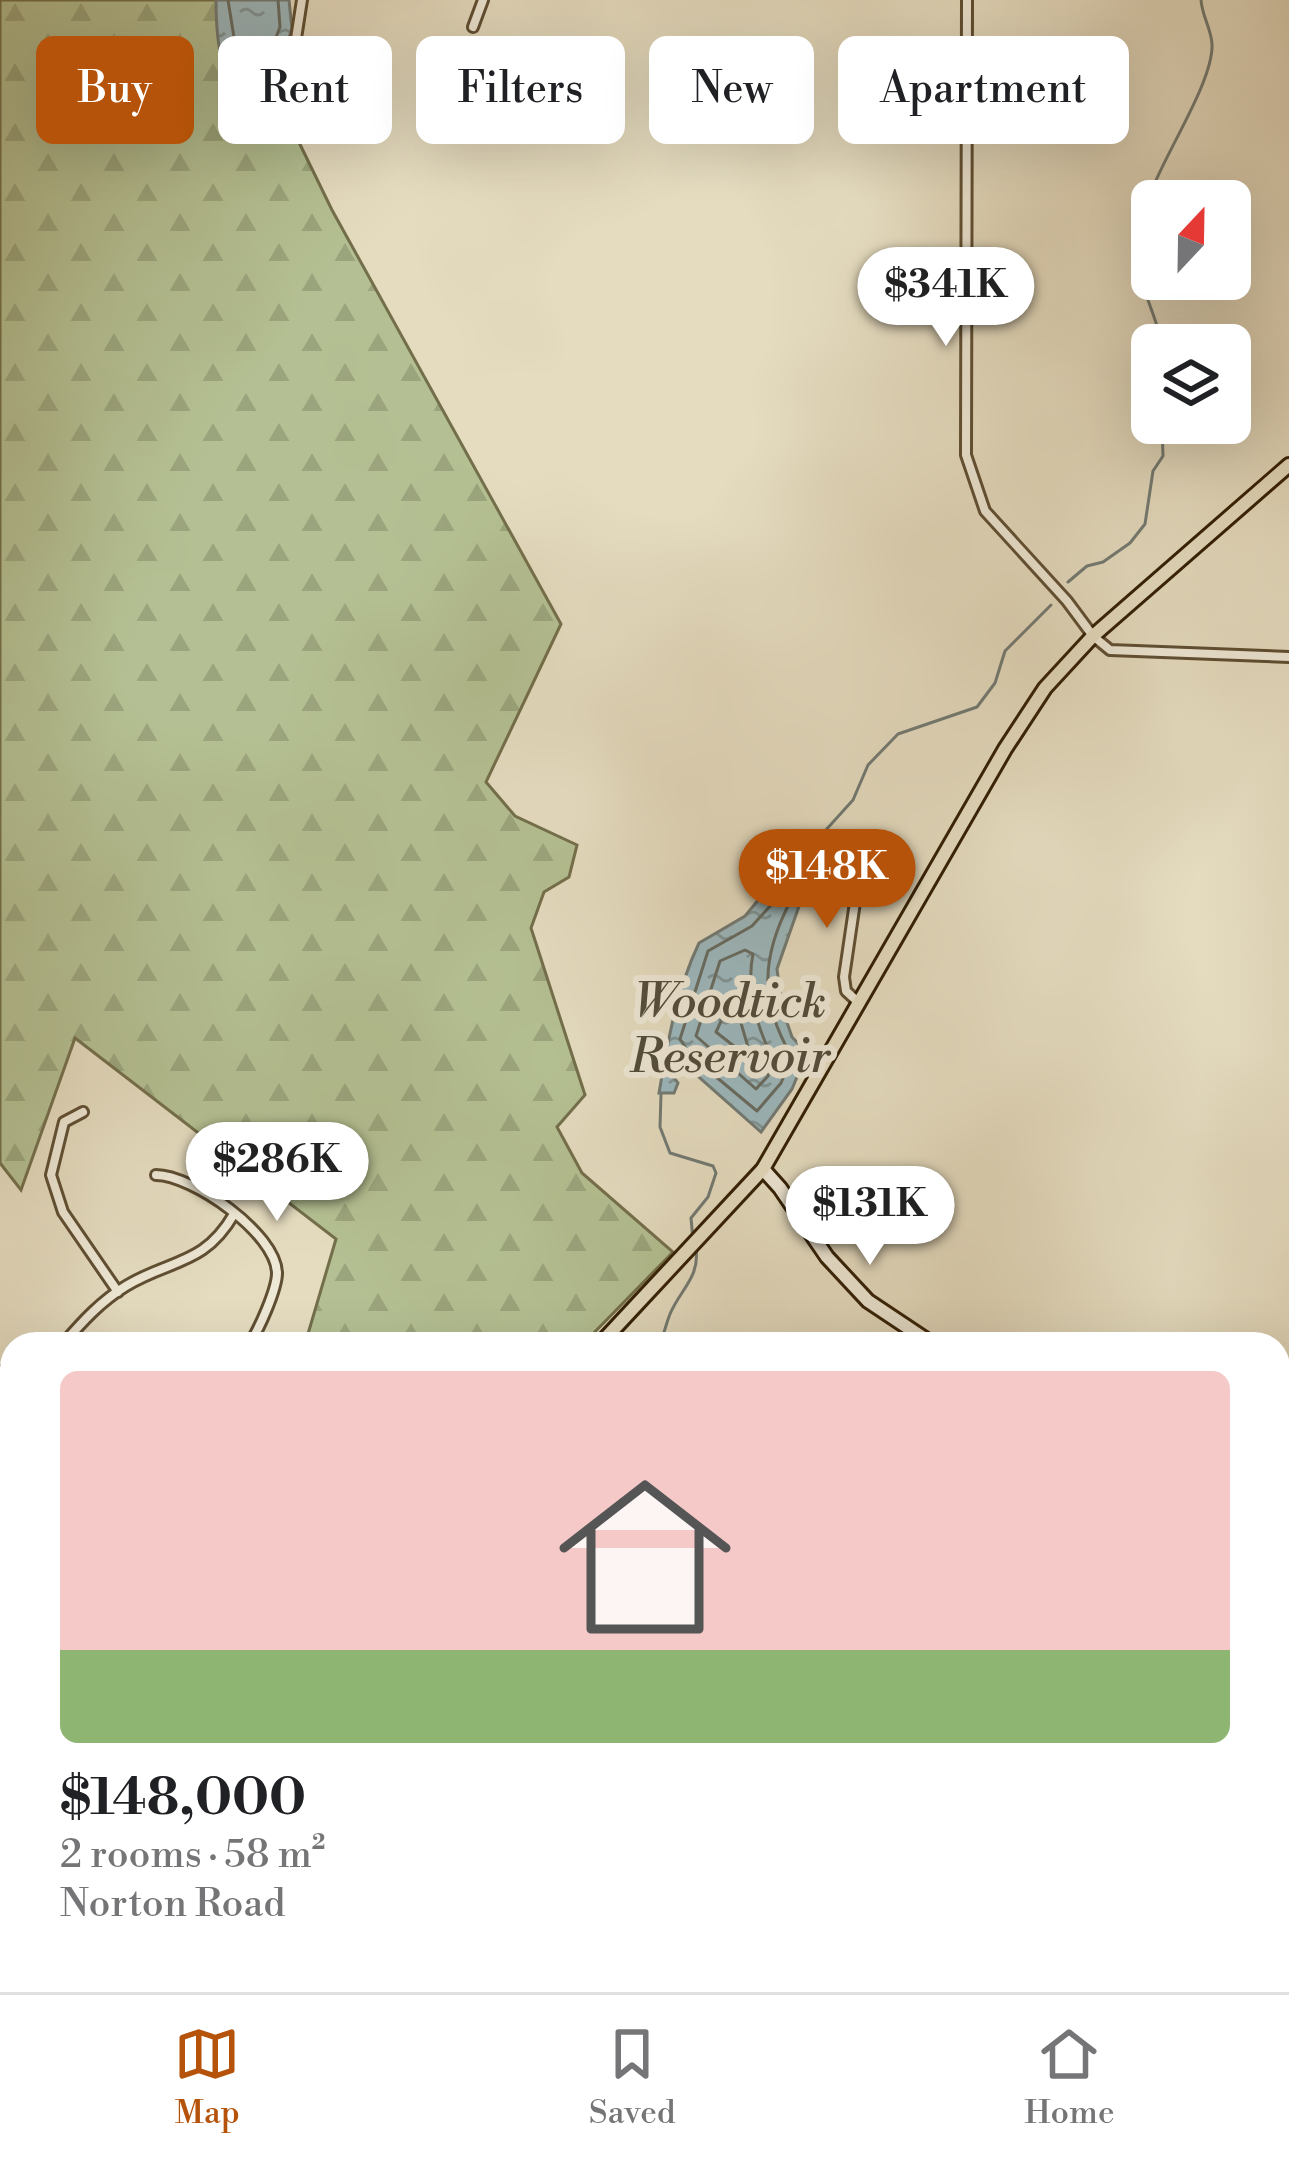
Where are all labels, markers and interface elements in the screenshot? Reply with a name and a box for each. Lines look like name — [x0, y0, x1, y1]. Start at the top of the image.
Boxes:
chip: Buy — [36, 36, 194, 144]
chip: Rent — [218, 36, 392, 144]
chip: Filters — [416, 36, 625, 144]
chip: New — [649, 36, 814, 144]
chip: Apartment — [838, 36, 1129, 144]
north arrow — [1131, 180, 1251, 300]
map controls — [1131, 180, 1251, 444]
pin: $341K — [862, 247, 1030, 349]
text: $341K — [884, 261, 1008, 310]
button: layers — [1131, 324, 1251, 444]
pin: $148K — [743, 829, 911, 931]
text: $148K — [766, 843, 888, 892]
water label: Woodtick Reservoir — [628, 973, 832, 1088]
pin: $286K — [193, 1122, 361, 1224]
text: $286K — [213, 1136, 341, 1185]
pin: $131K — [786, 1166, 954, 1268]
text: $131K — [813, 1180, 927, 1229]
icon: home — [537, 1449, 753, 1665]
text: $148,000 — [60, 1767, 306, 1831]
text: 2 rooms · 58 m² — [60, 1831, 326, 1880]
text: Norton Road — [60, 1880, 285, 1929]
tab: Map — [174, 2021, 240, 2134]
tab: Saved — [589, 2021, 676, 2134]
tab: Home — [1024, 2021, 1115, 2134]

